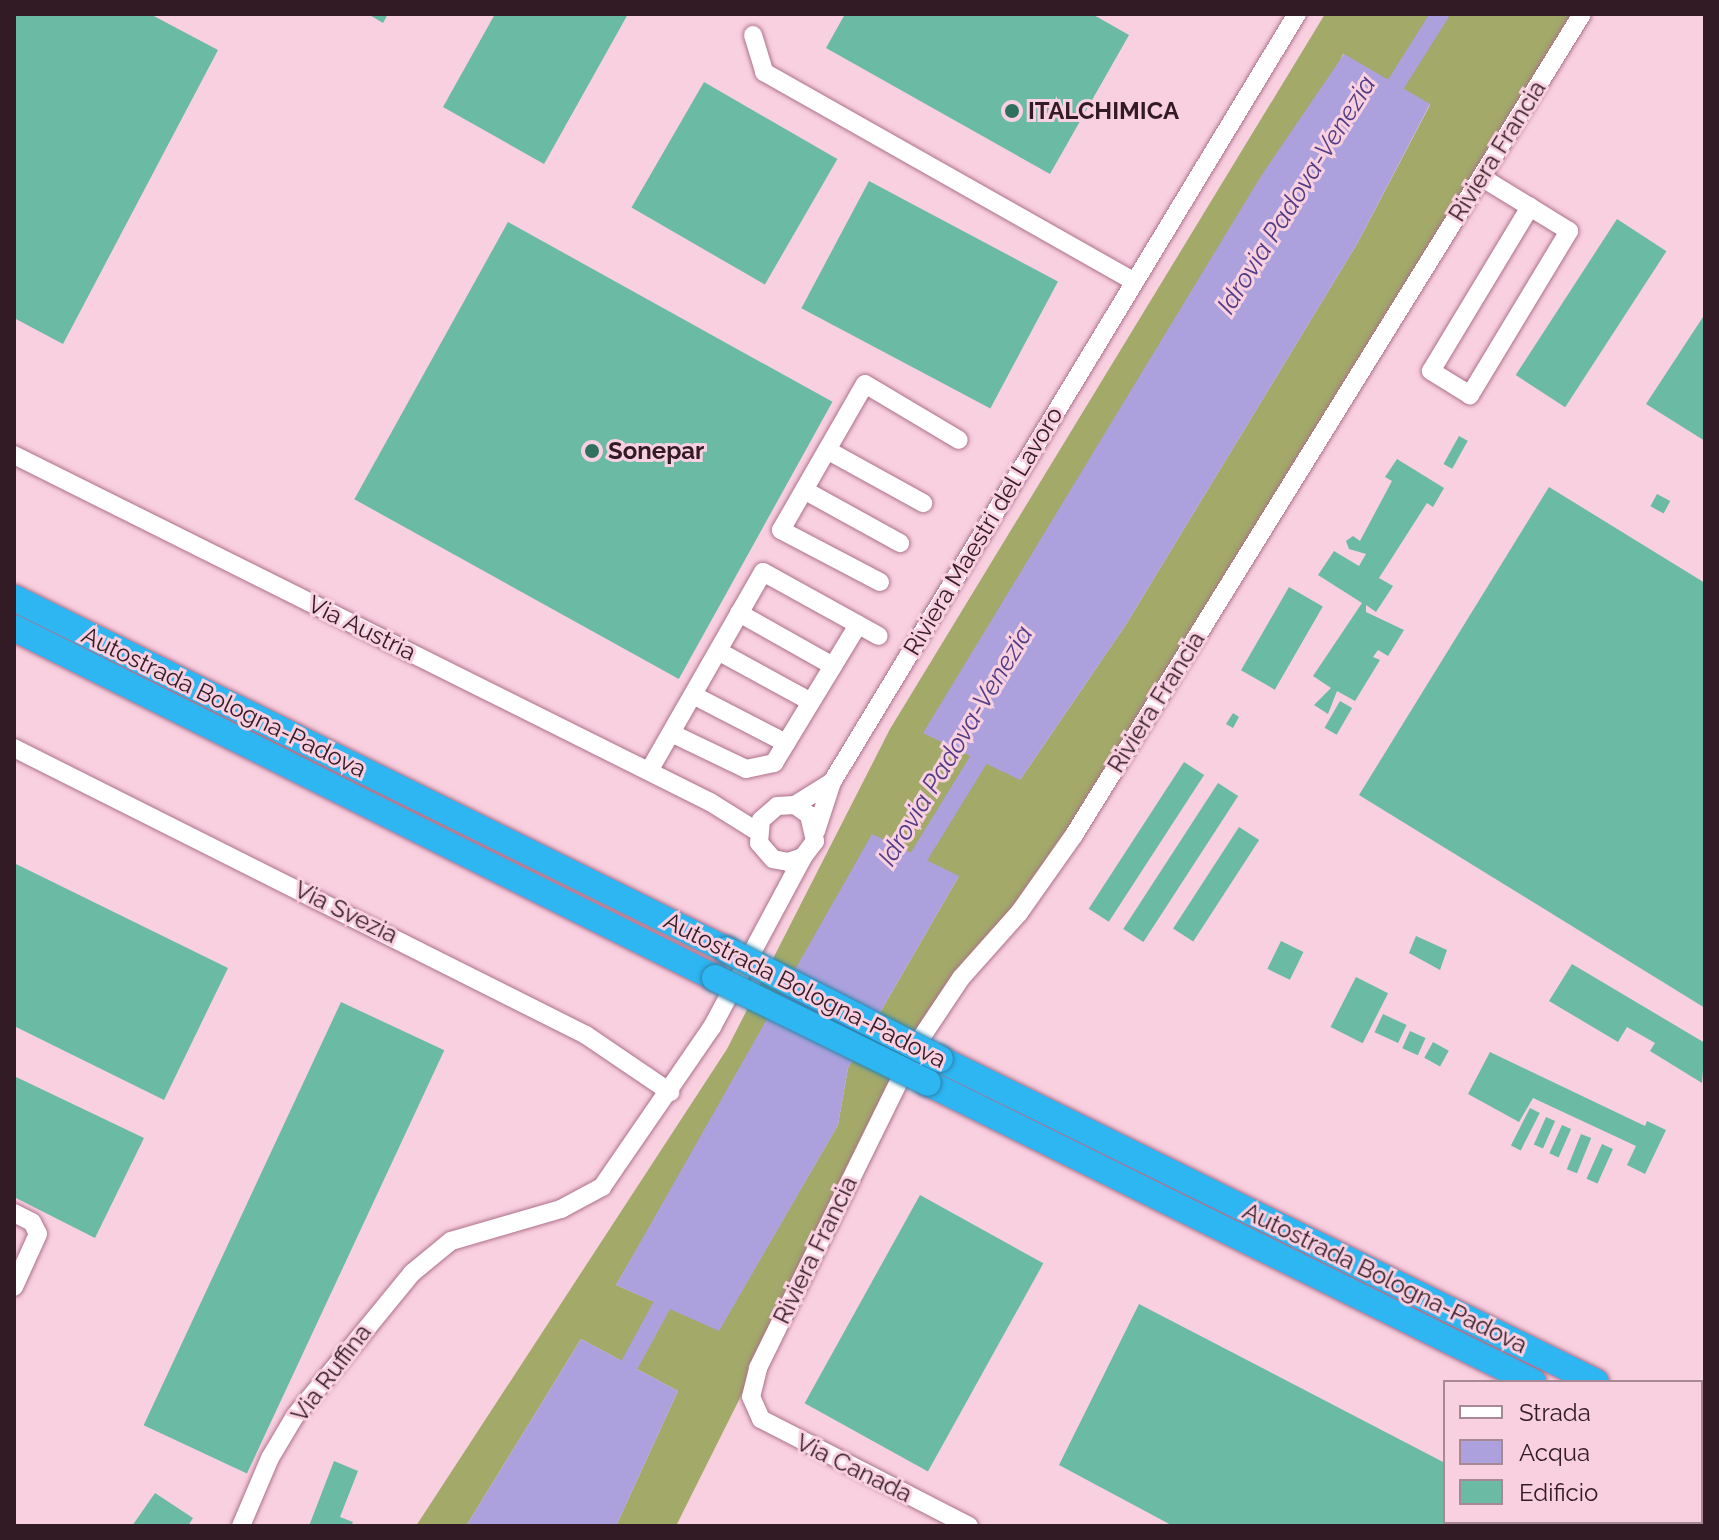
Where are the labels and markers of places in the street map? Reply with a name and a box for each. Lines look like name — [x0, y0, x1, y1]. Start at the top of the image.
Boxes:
place label: ITALCHIMICA — [1028, 97, 1179, 125]
marker: ITALCHIMICA — [1003, 102, 1021, 120]
place label: Sonepar — [608, 437, 704, 465]
marker: Sonepar — [583, 442, 601, 460]

